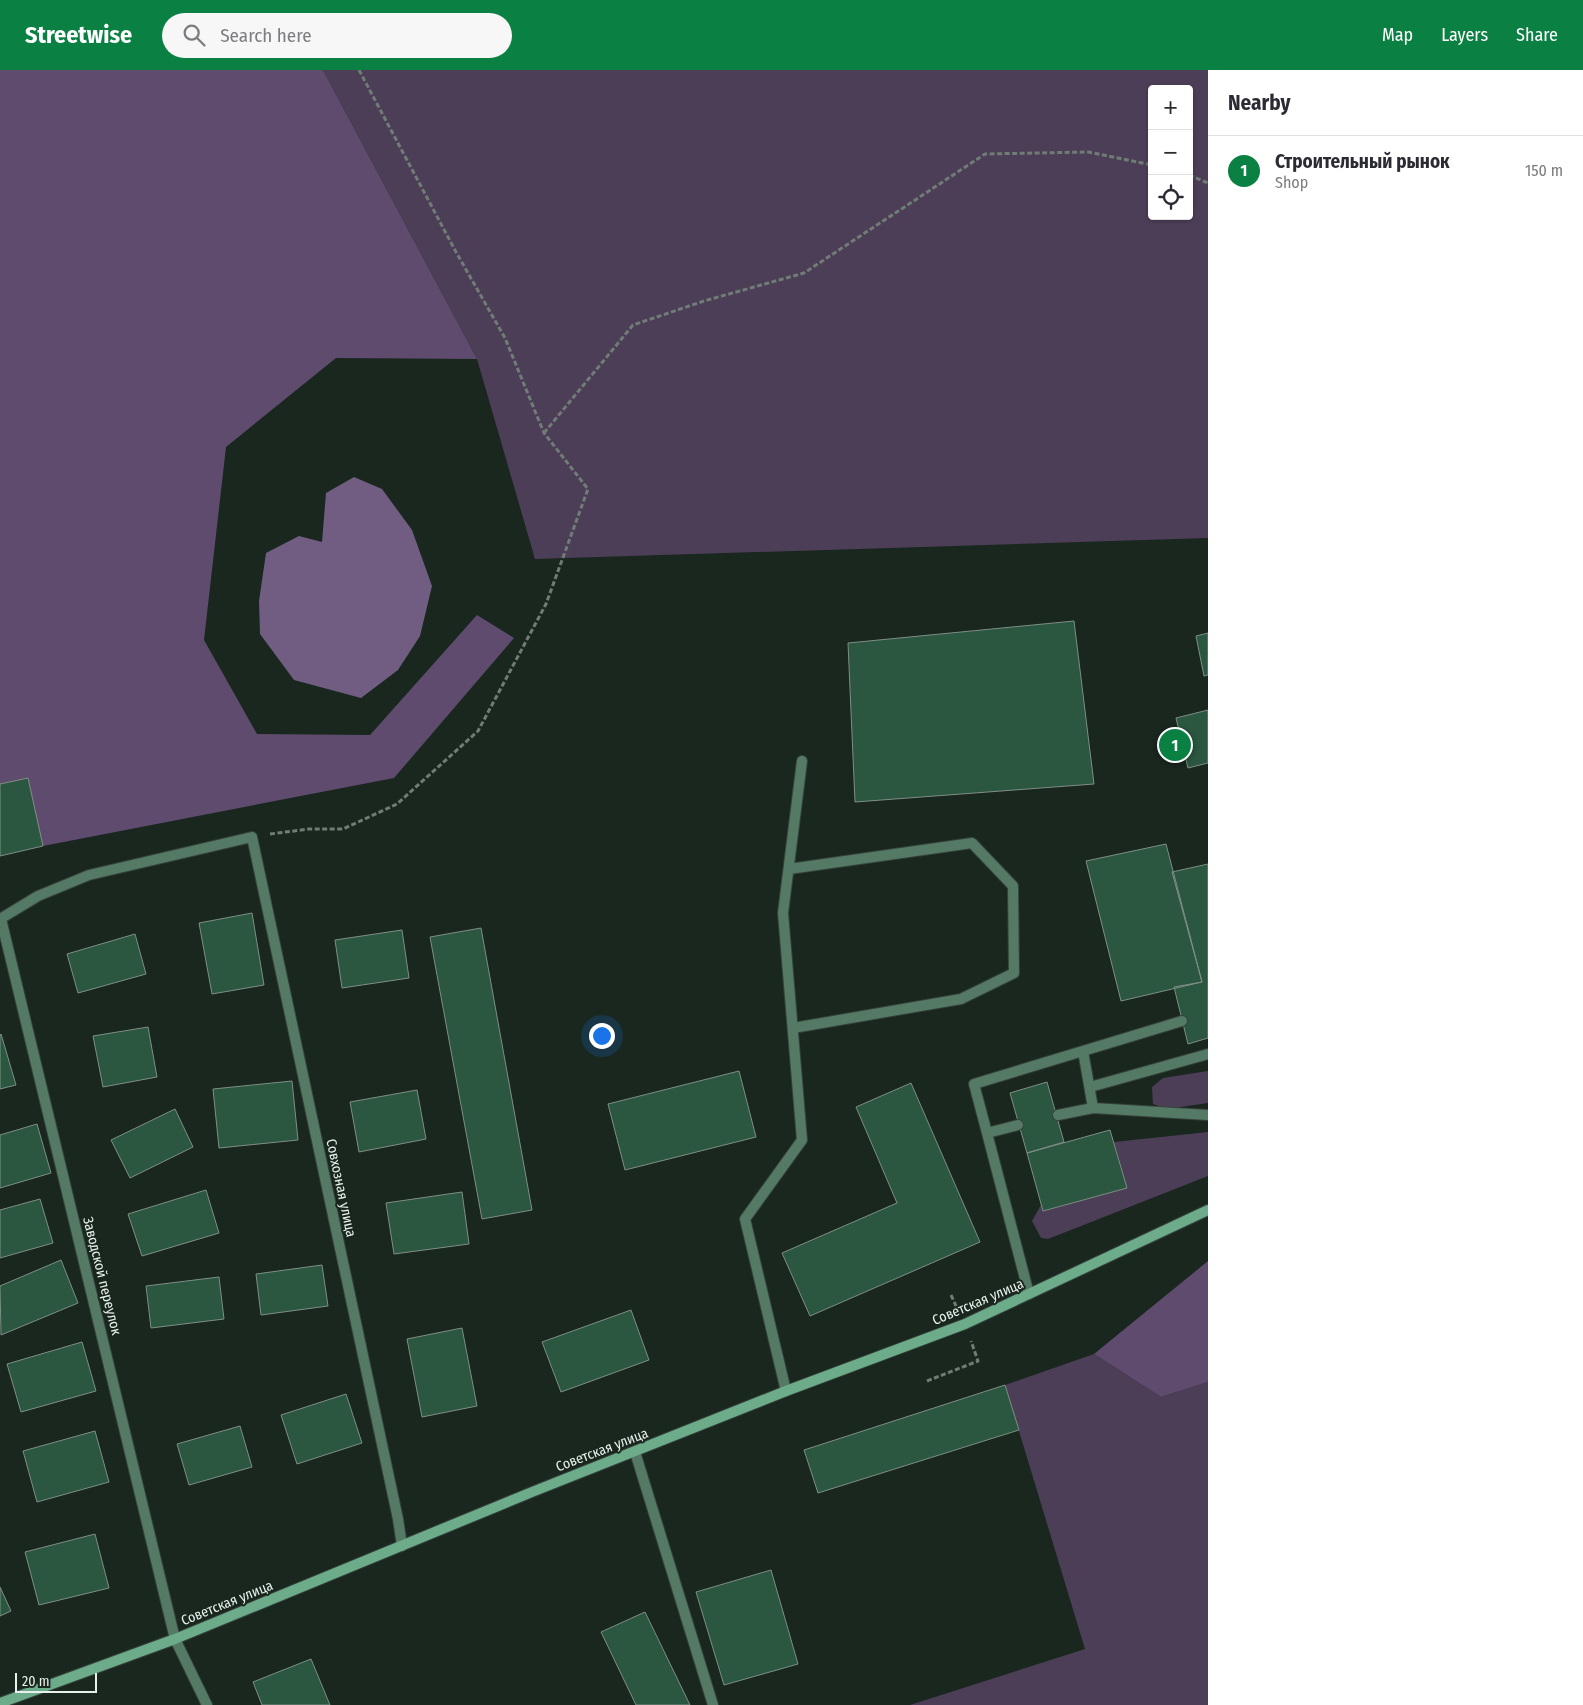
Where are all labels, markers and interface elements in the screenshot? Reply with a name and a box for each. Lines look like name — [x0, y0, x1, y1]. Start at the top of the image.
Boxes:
search box — [162, 13, 512, 58]
text: Streetwise — [25, 21, 132, 49]
icon: search — [180, 21, 208, 49]
text: Search here — [220, 24, 312, 47]
text: Map — [1382, 24, 1413, 46]
text: Layers — [1441, 24, 1488, 46]
text: Share — [1516, 24, 1558, 46]
map controls — [1148, 85, 1193, 220]
button: + — [1148, 85, 1193, 130]
text: Nearby — [1228, 90, 1290, 116]
button: − — [1148, 130, 1193, 175]
text: Строительный рынок — [1275, 150, 1450, 173]
text: 1 — [1241, 161, 1247, 180]
text: 150 m — [1525, 161, 1563, 180]
text: Shop — [1275, 173, 1308, 192]
button: locate — [1148, 175, 1193, 220]
pin: 1 — [1159, 726, 1191, 764]
your location — [589, 1023, 615, 1049]
street label: Совхозная улица — [322, 1137, 360, 1239]
street label: Заводской переулок — [79, 1215, 125, 1337]
street label: Советская улица — [930, 1275, 1026, 1329]
street label: Советская улица — [553, 1425, 651, 1475]
street label: Советская улица — [179, 1577, 276, 1629]
scale bar — [15, 1670, 98, 1693]
text: 20 m — [22, 1673, 50, 1690]

